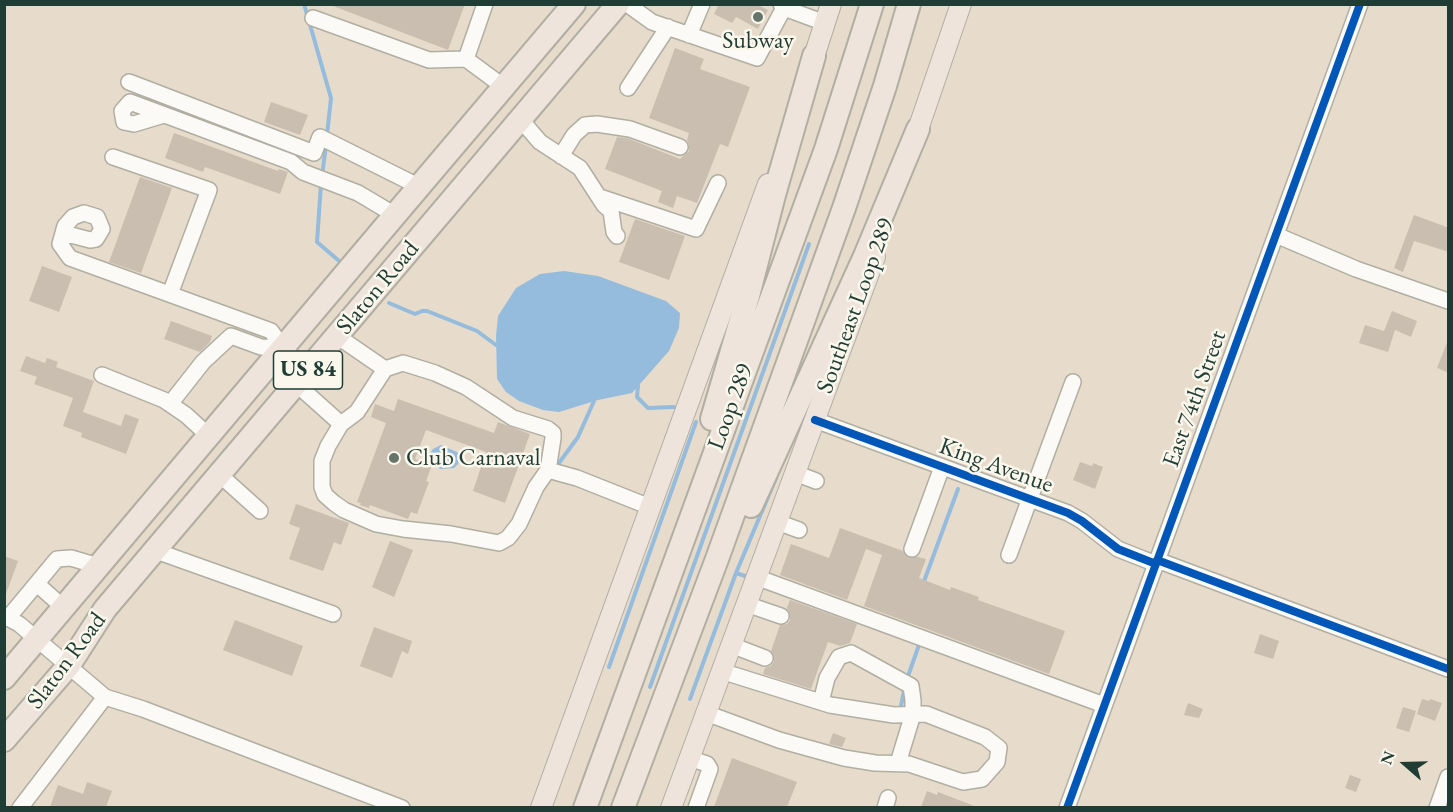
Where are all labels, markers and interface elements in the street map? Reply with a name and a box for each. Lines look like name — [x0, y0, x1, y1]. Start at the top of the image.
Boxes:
marker: Subway — [751, 10, 765, 24]
place label: Subway — [722, 27, 794, 55]
street label: Southeast Loop 289 — [811, 215, 901, 397]
street label: Slaton Road — [330, 235, 426, 341]
street label: East 74th Street — [1157, 327, 1233, 471]
road number: US 84 — [274, 351, 342, 389]
street label: Loop 289 — [702, 360, 760, 454]
street label: King Avenue — [935, 432, 1057, 500]
place label: Club Carnaval — [406, 444, 540, 472]
marker: Club Carnaval — [387, 451, 401, 465]
street label: Slaton Road — [21, 607, 113, 715]
north arrow — [1375, 734, 1435, 794]
text: N — [1376, 748, 1400, 767]

